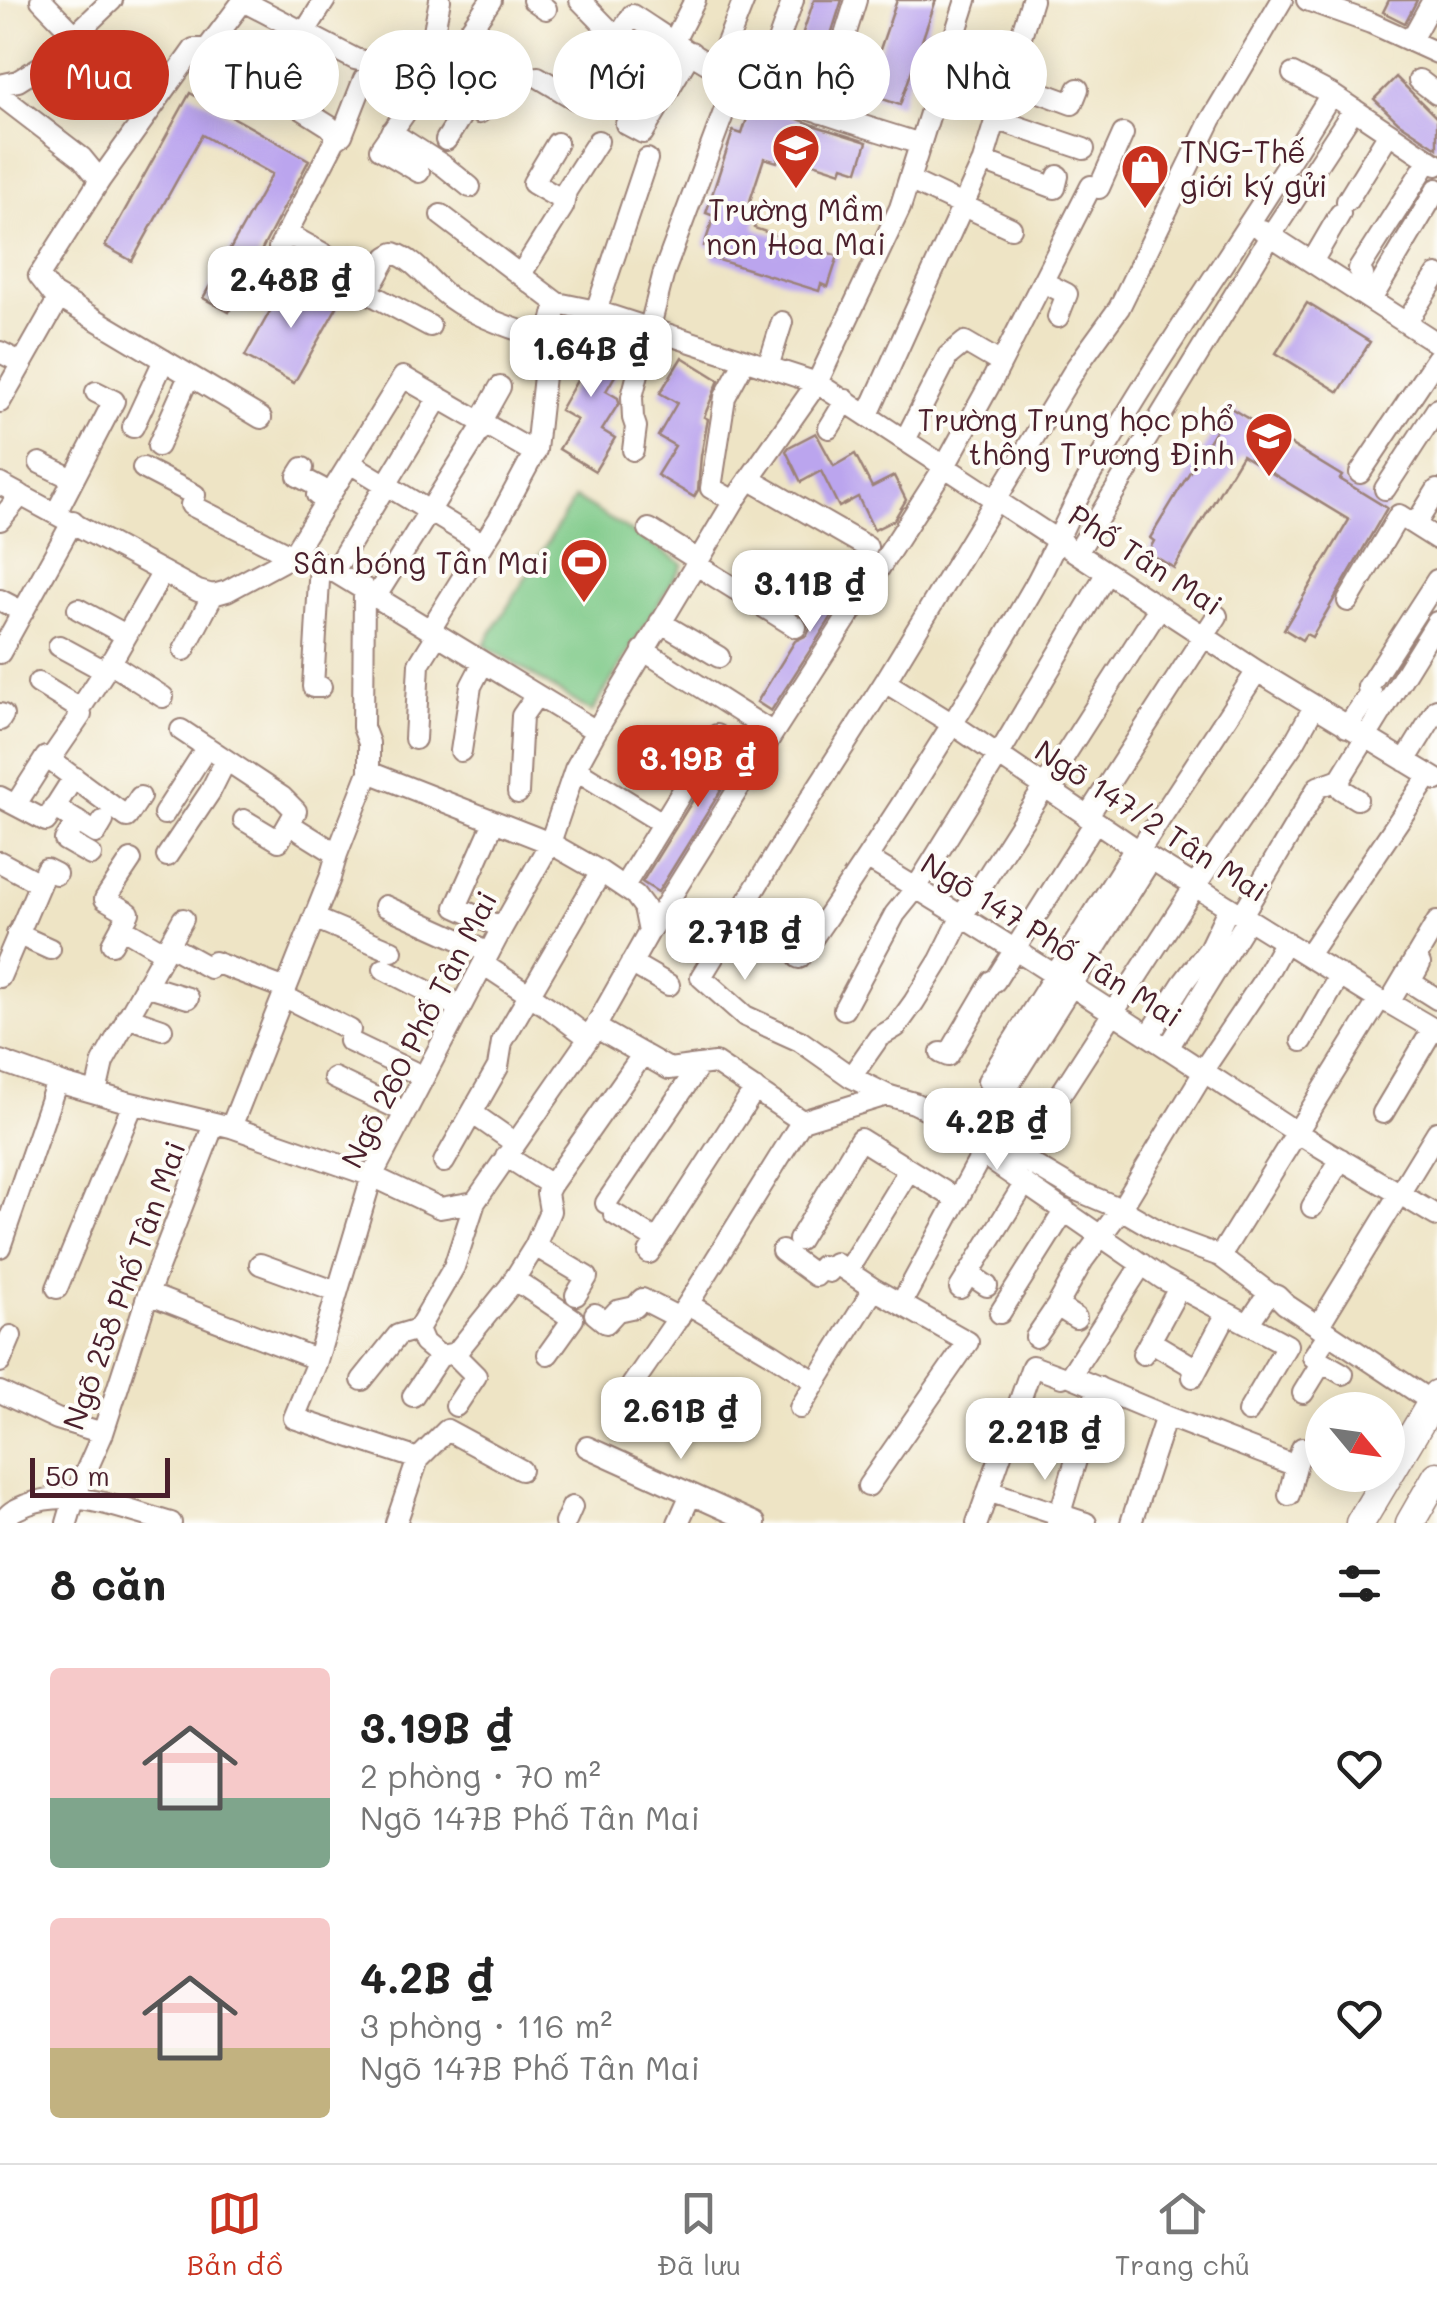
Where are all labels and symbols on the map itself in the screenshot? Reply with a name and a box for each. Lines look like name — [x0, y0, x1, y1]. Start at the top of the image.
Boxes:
school or university icon: Trường Mầm non Hoa Mai — [770, 122, 822, 190]
place label: TNG-Thế giới ký gửi — [1180, 131, 1327, 205]
shop icon: TNG-Thế giới ký gửi — [1119, 142, 1171, 210]
place label: Trường Mầm non Hoa Mai — [706, 189, 886, 263]
pin: 2.48B ₫ — [199, 246, 383, 331]
pin: 1.64B ₫ — [499, 315, 683, 400]
place label: Trường Trung học phổ thông Trương Định — [917, 399, 1234, 473]
school or university icon: Trường Trung học phổ thông Trương Định — [1243, 410, 1295, 478]
street label: Phố Tân Mai — [1061, 494, 1231, 624]
sports icon: Sân bóng Tân Mai — [558, 536, 610, 604]
place label: Sân bóng Tân Mai — [293, 542, 549, 582]
pin: 3.11B ₫ — [718, 550, 902, 635]
pin: 3.19B ₫ — [606, 725, 790, 810]
street label: Ngõ 147/2 Tân Mai — [1028, 730, 1276, 910]
street label: Ngõ 147 Phố Tân Mai — [914, 842, 1190, 1036]
street label: Ngõ 260 Phố Tân Mai — [331, 884, 505, 1174]
pin: 2.71B ₫ — [653, 898, 837, 983]
pin: 4.2B ₫ — [916, 1088, 1078, 1173]
street label: Ngõ 258 Phố Tân Mai — [52, 1135, 194, 1435]
pin: 2.61B ₫ — [589, 1377, 773, 1462]
north arrow — [1305, 1392, 1405, 1492]
pin: 2.21B ₫ — [953, 1398, 1137, 1483]
scale bar — [30, 1453, 170, 1498]

